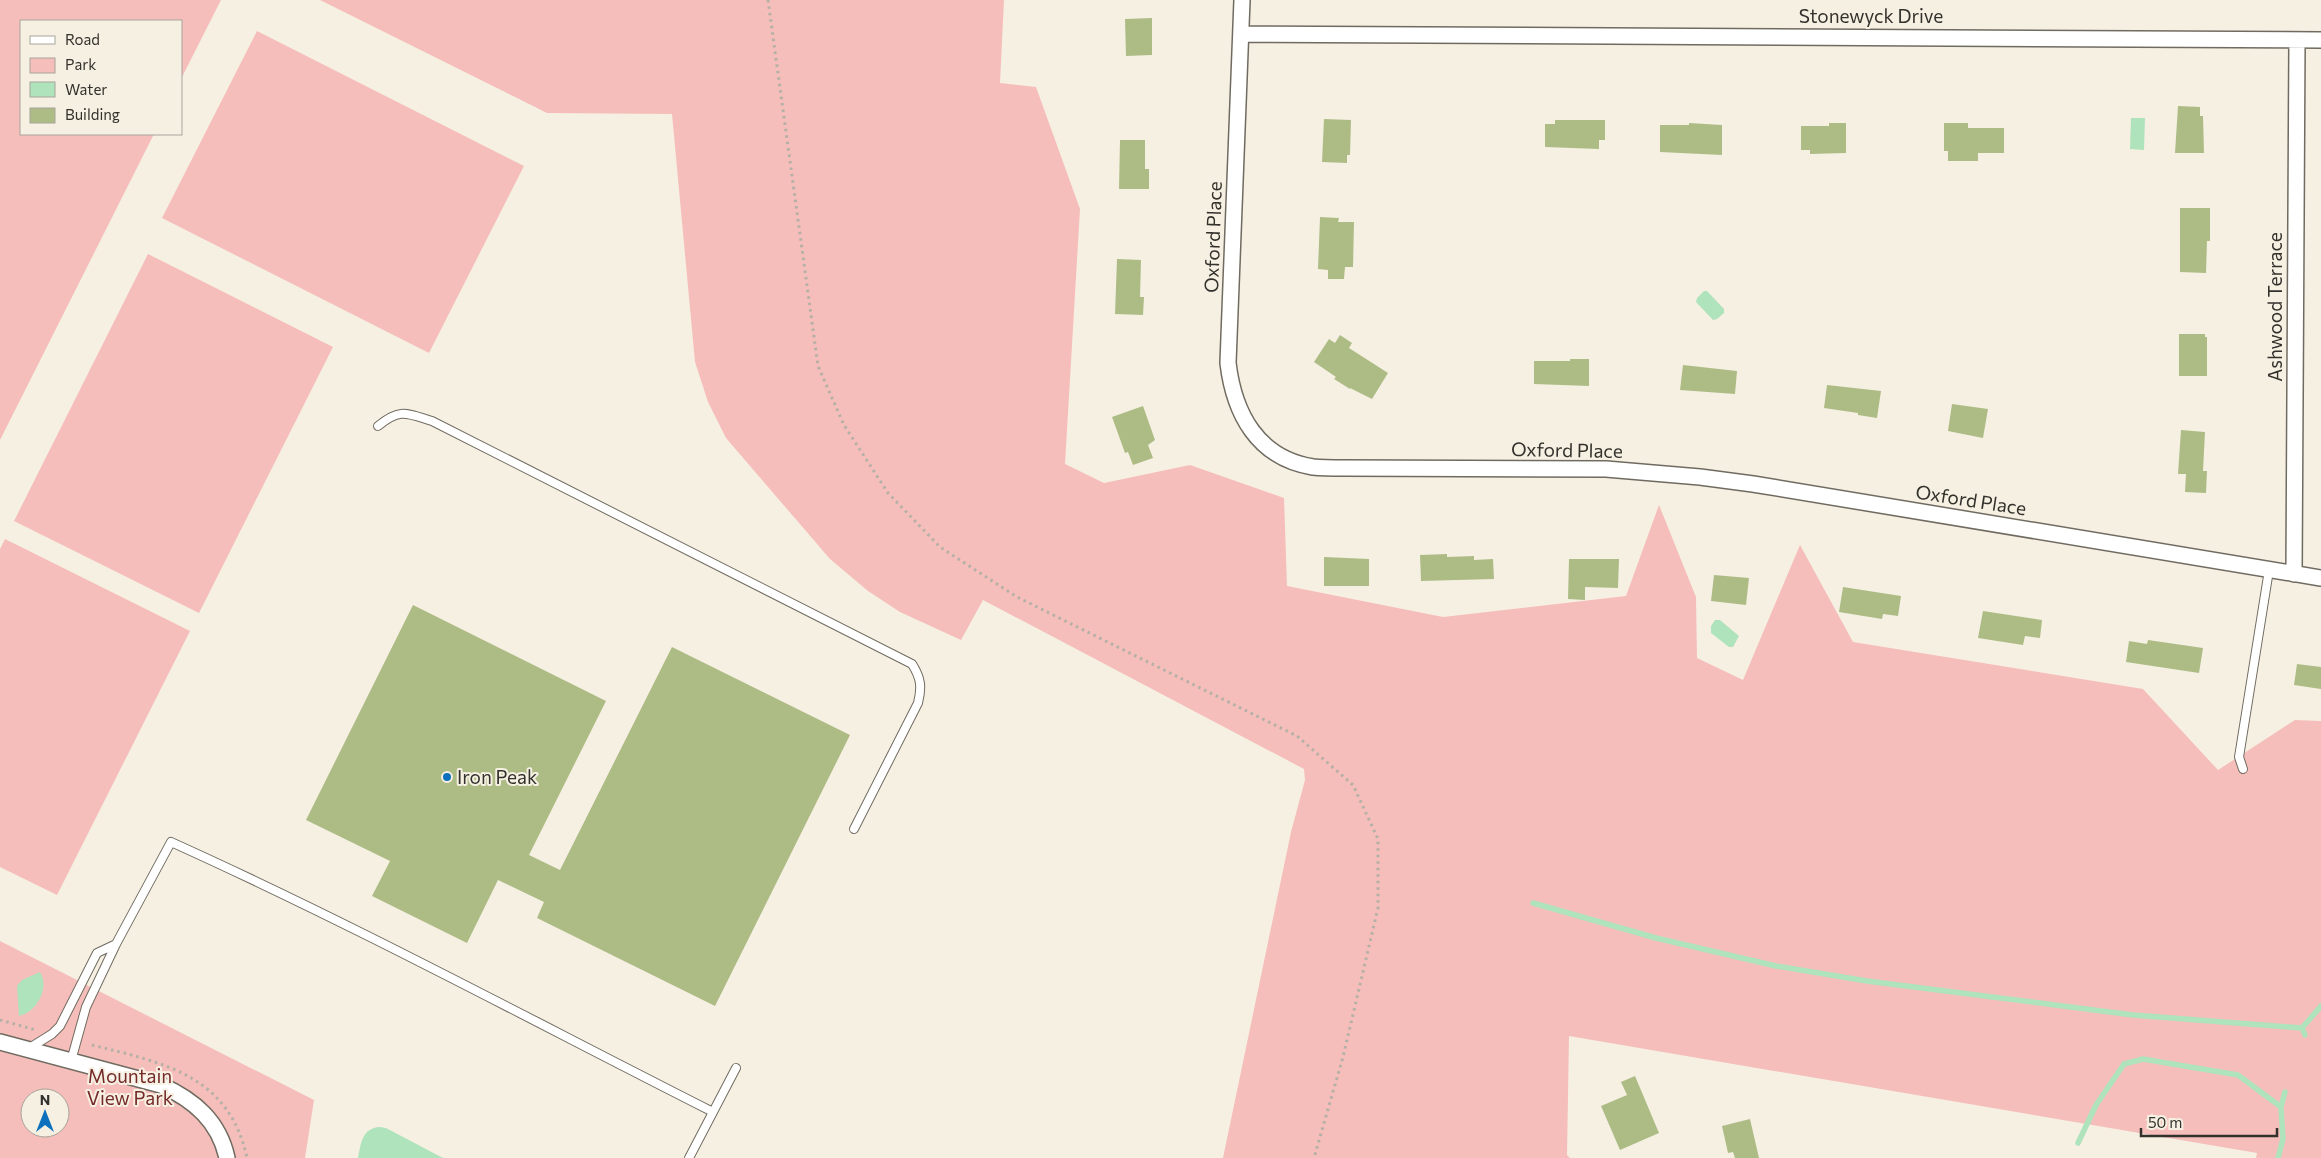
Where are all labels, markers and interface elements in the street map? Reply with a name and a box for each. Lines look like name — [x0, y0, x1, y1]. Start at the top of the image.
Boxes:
street label: Stonewyck Drive — [1799, 4, 1943, 27]
legend — [20, 20, 182, 135]
text: Road — [65, 30, 100, 48]
text: Park — [65, 55, 96, 73]
text: Water — [65, 80, 107, 98]
text: Building — [65, 105, 120, 123]
street label: Oxford Place — [1199, 181, 1226, 293]
street label: Ashwood Terrace — [2263, 232, 2286, 382]
street label: Oxford Place — [1511, 437, 1623, 462]
street label: Oxford Place — [1914, 479, 2028, 520]
place label: Iron Peak — [457, 765, 537, 788]
marker: Iron Peak — [441, 771, 453, 783]
park label: Mountain View Park — [87, 1064, 173, 1109]
north arrow — [20, 1088, 70, 1138]
text: N — [40, 1091, 50, 1108]
scale bar — [2141, 1106, 2277, 1138]
text: 50 m — [2148, 1113, 2182, 1131]

